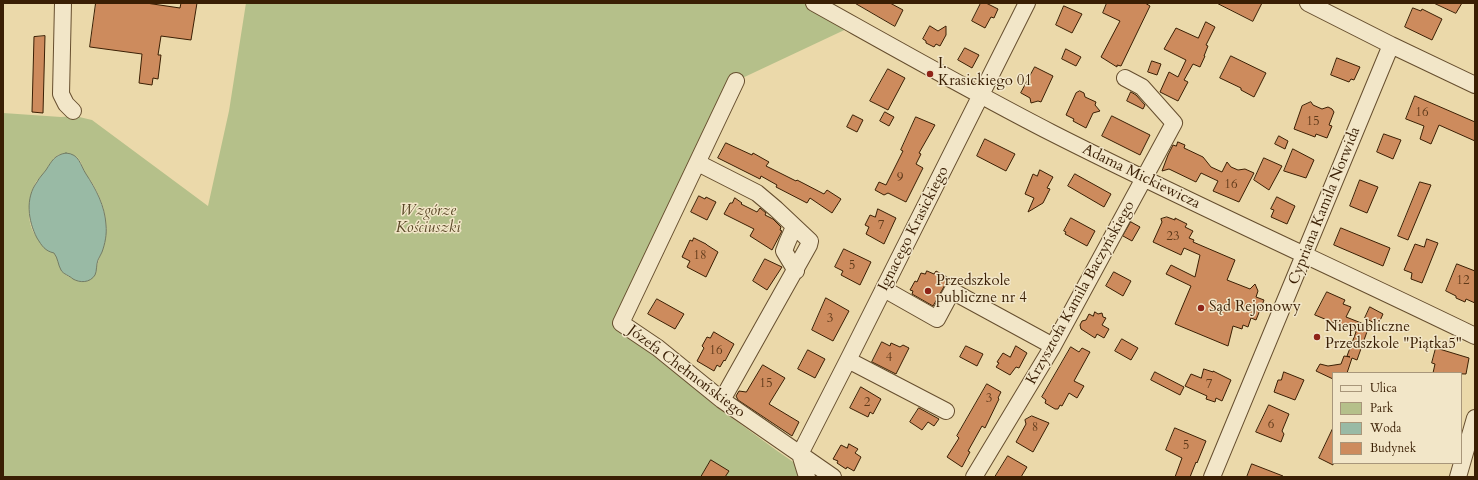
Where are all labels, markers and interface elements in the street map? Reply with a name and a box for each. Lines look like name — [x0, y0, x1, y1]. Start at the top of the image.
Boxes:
place label: I. Krasickiego 01 — [938, 56, 1032, 91]
marker: I. Krasickiego 01 — [925, 69, 935, 79]
house number: 16 — [1415, 105, 1429, 121]
house number: 15 — [1306, 114, 1320, 130]
street label: Cypriana Kamila Norwida — [1285, 124, 1365, 288]
street label: Adama Mickiewicza — [1079, 141, 1203, 213]
street label: Ignacego Krasickiego — [875, 164, 953, 294]
house number: 9 — [897, 170, 903, 186]
house number: 16 — [1224, 177, 1238, 193]
street label: Krzysztofa Kamila Baczyńskiego — [1023, 198, 1139, 388]
park label: Wzgórze Kościuszki — [396, 203, 460, 238]
house number: 7 — [878, 218, 884, 234]
house number: 23 — [1166, 229, 1180, 245]
house number: 18 — [693, 248, 707, 264]
house number: 5 — [849, 258, 855, 274]
place label: Przedszkole publiczne nr 4 — [936, 273, 1027, 308]
house number: 12 — [1456, 273, 1470, 289]
marker: Przedszkole publiczne nr 4 — [923, 286, 933, 296]
place label: Sąd Rejonowy — [1209, 299, 1301, 317]
marker: Sąd Rejonowy — [1196, 303, 1206, 313]
house number: 3 — [827, 311, 833, 327]
place label: Niepubliczne Przedszkole "Piątka5" — [1325, 319, 1462, 354]
street label: Józefa Chełmońskiego — [624, 322, 748, 422]
marker: Niepubliczne Przedszkole "Piątka5" — [1312, 332, 1322, 342]
house number: 16 — [709, 343, 723, 359]
house number: 4 — [886, 350, 892, 366]
legend — [1332, 372, 1462, 464]
house number: 15 — [759, 376, 773, 392]
house number: 7 — [1206, 377, 1212, 393]
text: Ulica — [1370, 380, 1397, 396]
house number: 3 — [986, 391, 992, 407]
house number: 2 — [864, 395, 870, 411]
text: Park — [1370, 400, 1393, 416]
house number: 6 — [1268, 417, 1274, 433]
house number: 8 — [1032, 420, 1038, 436]
text: Woda — [1370, 420, 1401, 436]
house number: 5 — [1183, 438, 1189, 454]
text: Budynek — [1370, 440, 1416, 456]

